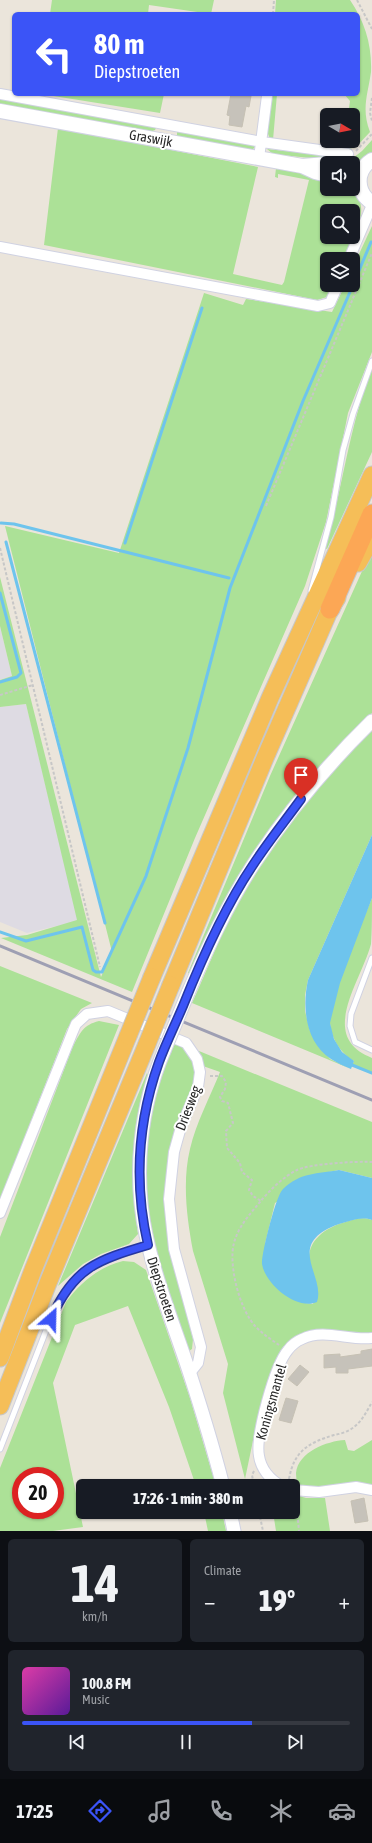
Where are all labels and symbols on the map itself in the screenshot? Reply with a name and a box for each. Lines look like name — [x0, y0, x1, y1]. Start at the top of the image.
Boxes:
north arrow — [320, 108, 360, 148]
street label: Graswijk — [128, 126, 174, 150]
pin — [284, 758, 318, 799]
street label: Driesweg — [172, 1083, 204, 1133]
street label: Diepstroeten — [144, 1255, 180, 1323]
position arrow — [30, 1298, 72, 1340]
street label: Koningsmantel — [253, 1362, 290, 1442]
speed limit sign: 20 — [12, 1467, 64, 1519]

